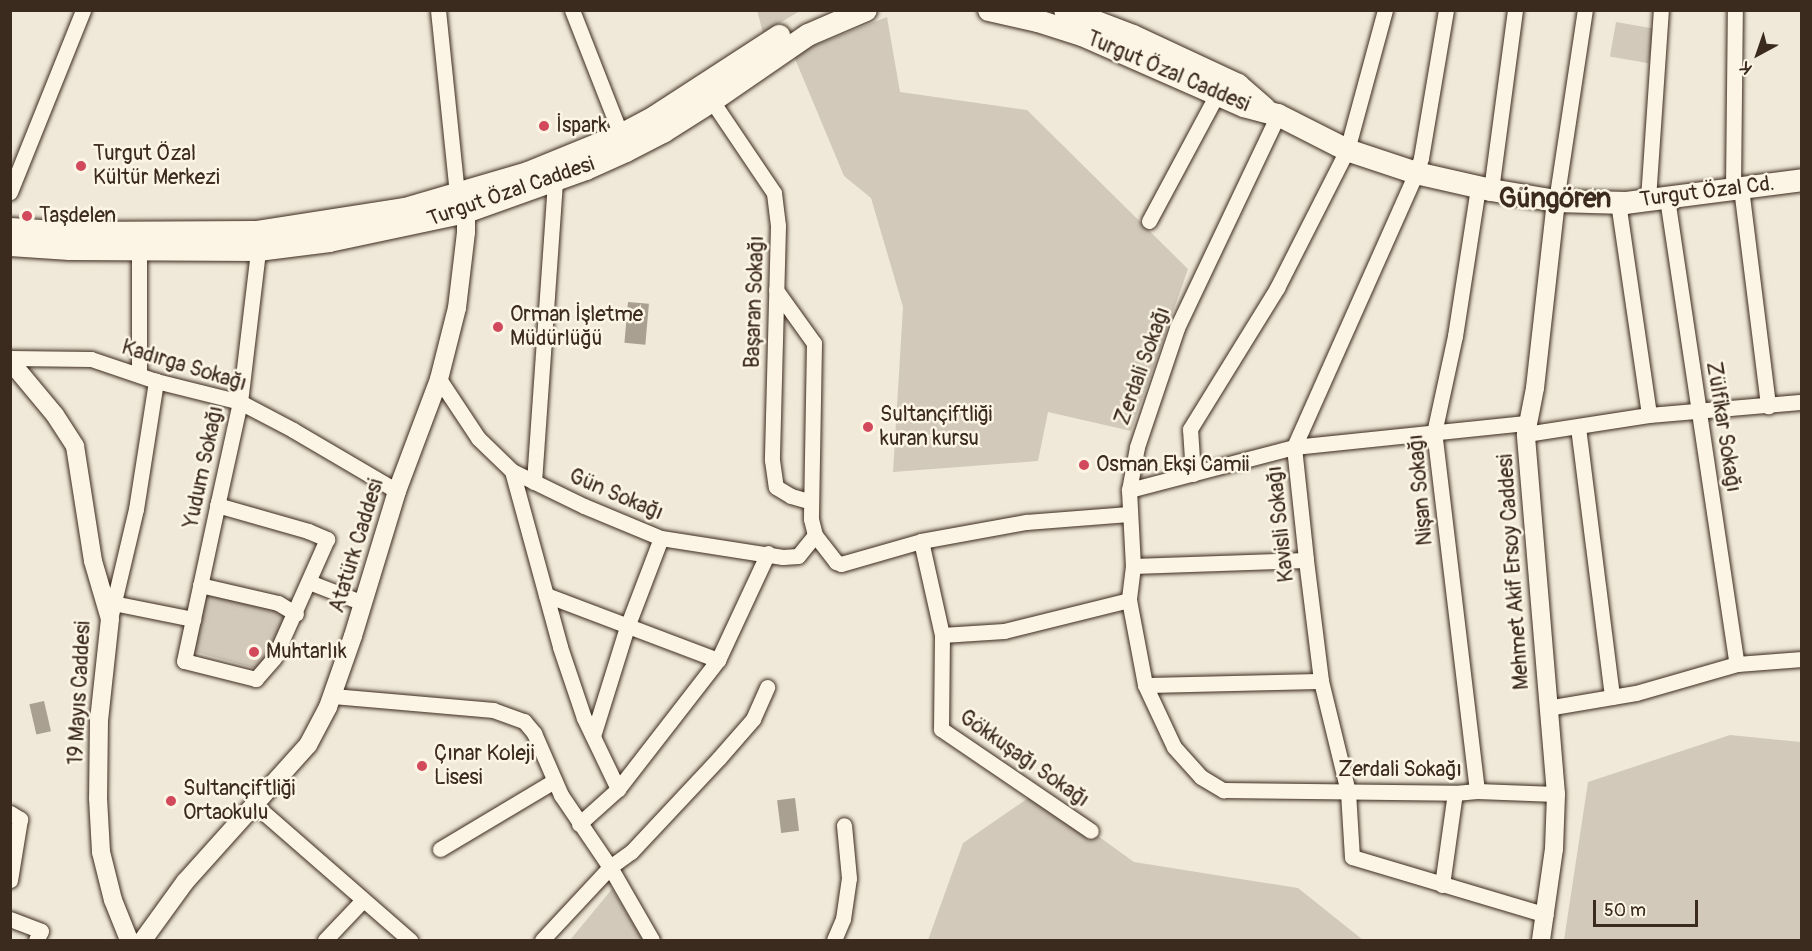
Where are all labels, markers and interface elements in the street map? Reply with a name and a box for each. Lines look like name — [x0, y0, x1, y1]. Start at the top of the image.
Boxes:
north arrow — [1728, 24, 1788, 84]
street label: Turgut Özal Caddesi — [1083, 26, 1253, 118]
text: K — [1736, 57, 1757, 79]
place label: İspark — [556, 113, 607, 139]
marker: İspark — [537, 119, 551, 133]
place label: Turgut Özal Kültür Merkezi — [93, 141, 220, 191]
street label: Turgut Özal Caddesi — [424, 152, 598, 232]
marker: Turgut Özal Kültür Merkezi — [74, 159, 88, 173]
street label: Turgut Özal Cd. — [1638, 171, 1776, 213]
district label: Güngören — [1499, 183, 1611, 215]
place label: Taşdelen — [39, 203, 116, 229]
marker: Taşdelen — [20, 209, 34, 223]
street label: Başaran Sokağı — [740, 235, 770, 369]
place label: Orman İşletme Müdürlüğü — [510, 302, 643, 352]
street label: Zerdali Sokağı — [1110, 304, 1176, 428]
marker: Orman İşletme Müdürlüğü — [491, 320, 505, 334]
street label: Kadırga Sokağı — [118, 335, 250, 397]
street label: Zülfikar Sokağı — [1700, 360, 1746, 494]
place label: Sultançiftliği kuran kursu — [880, 402, 992, 452]
street label: Yudum Sokağı — [179, 404, 229, 530]
marker: Sultançiftliği kuran kursu — [861, 420, 875, 434]
street label: Nişan Sokağı — [1404, 433, 1438, 547]
place label: Osman Ekşi Camii — [1096, 452, 1249, 478]
street label: Mehmet Akif Ersoy Caddesi — [1493, 453, 1535, 691]
marker: Osman Ekşi Camii — [1077, 458, 1091, 472]
street label: Gün Sokağı — [565, 464, 667, 526]
street label: Kavisli Sokağı — [1262, 465, 1300, 583]
street label: Atatürk Caddesi — [325, 476, 389, 616]
street label: 19 Mayıs Caddesi — [64, 620, 96, 766]
place label: Muhtarlık — [266, 639, 347, 665]
marker: Muhtarlık — [247, 645, 261, 659]
street label: Gökkuşağı Sokağı — [954, 705, 1094, 813]
place label: Çınar Koleji Lisesi — [434, 741, 534, 791]
street label: Zerdali Sokağı — [1338, 757, 1462, 783]
marker: Çınar Koleji Lisesi — [415, 759, 429, 773]
place label: Sultançiftliği Ortaokulu — [183, 776, 295, 826]
marker: Sultançiftliği Ortaokulu — [164, 794, 178, 808]
scale bar — [1596, 888, 1701, 926]
text: 50 m — [1604, 899, 1646, 922]

